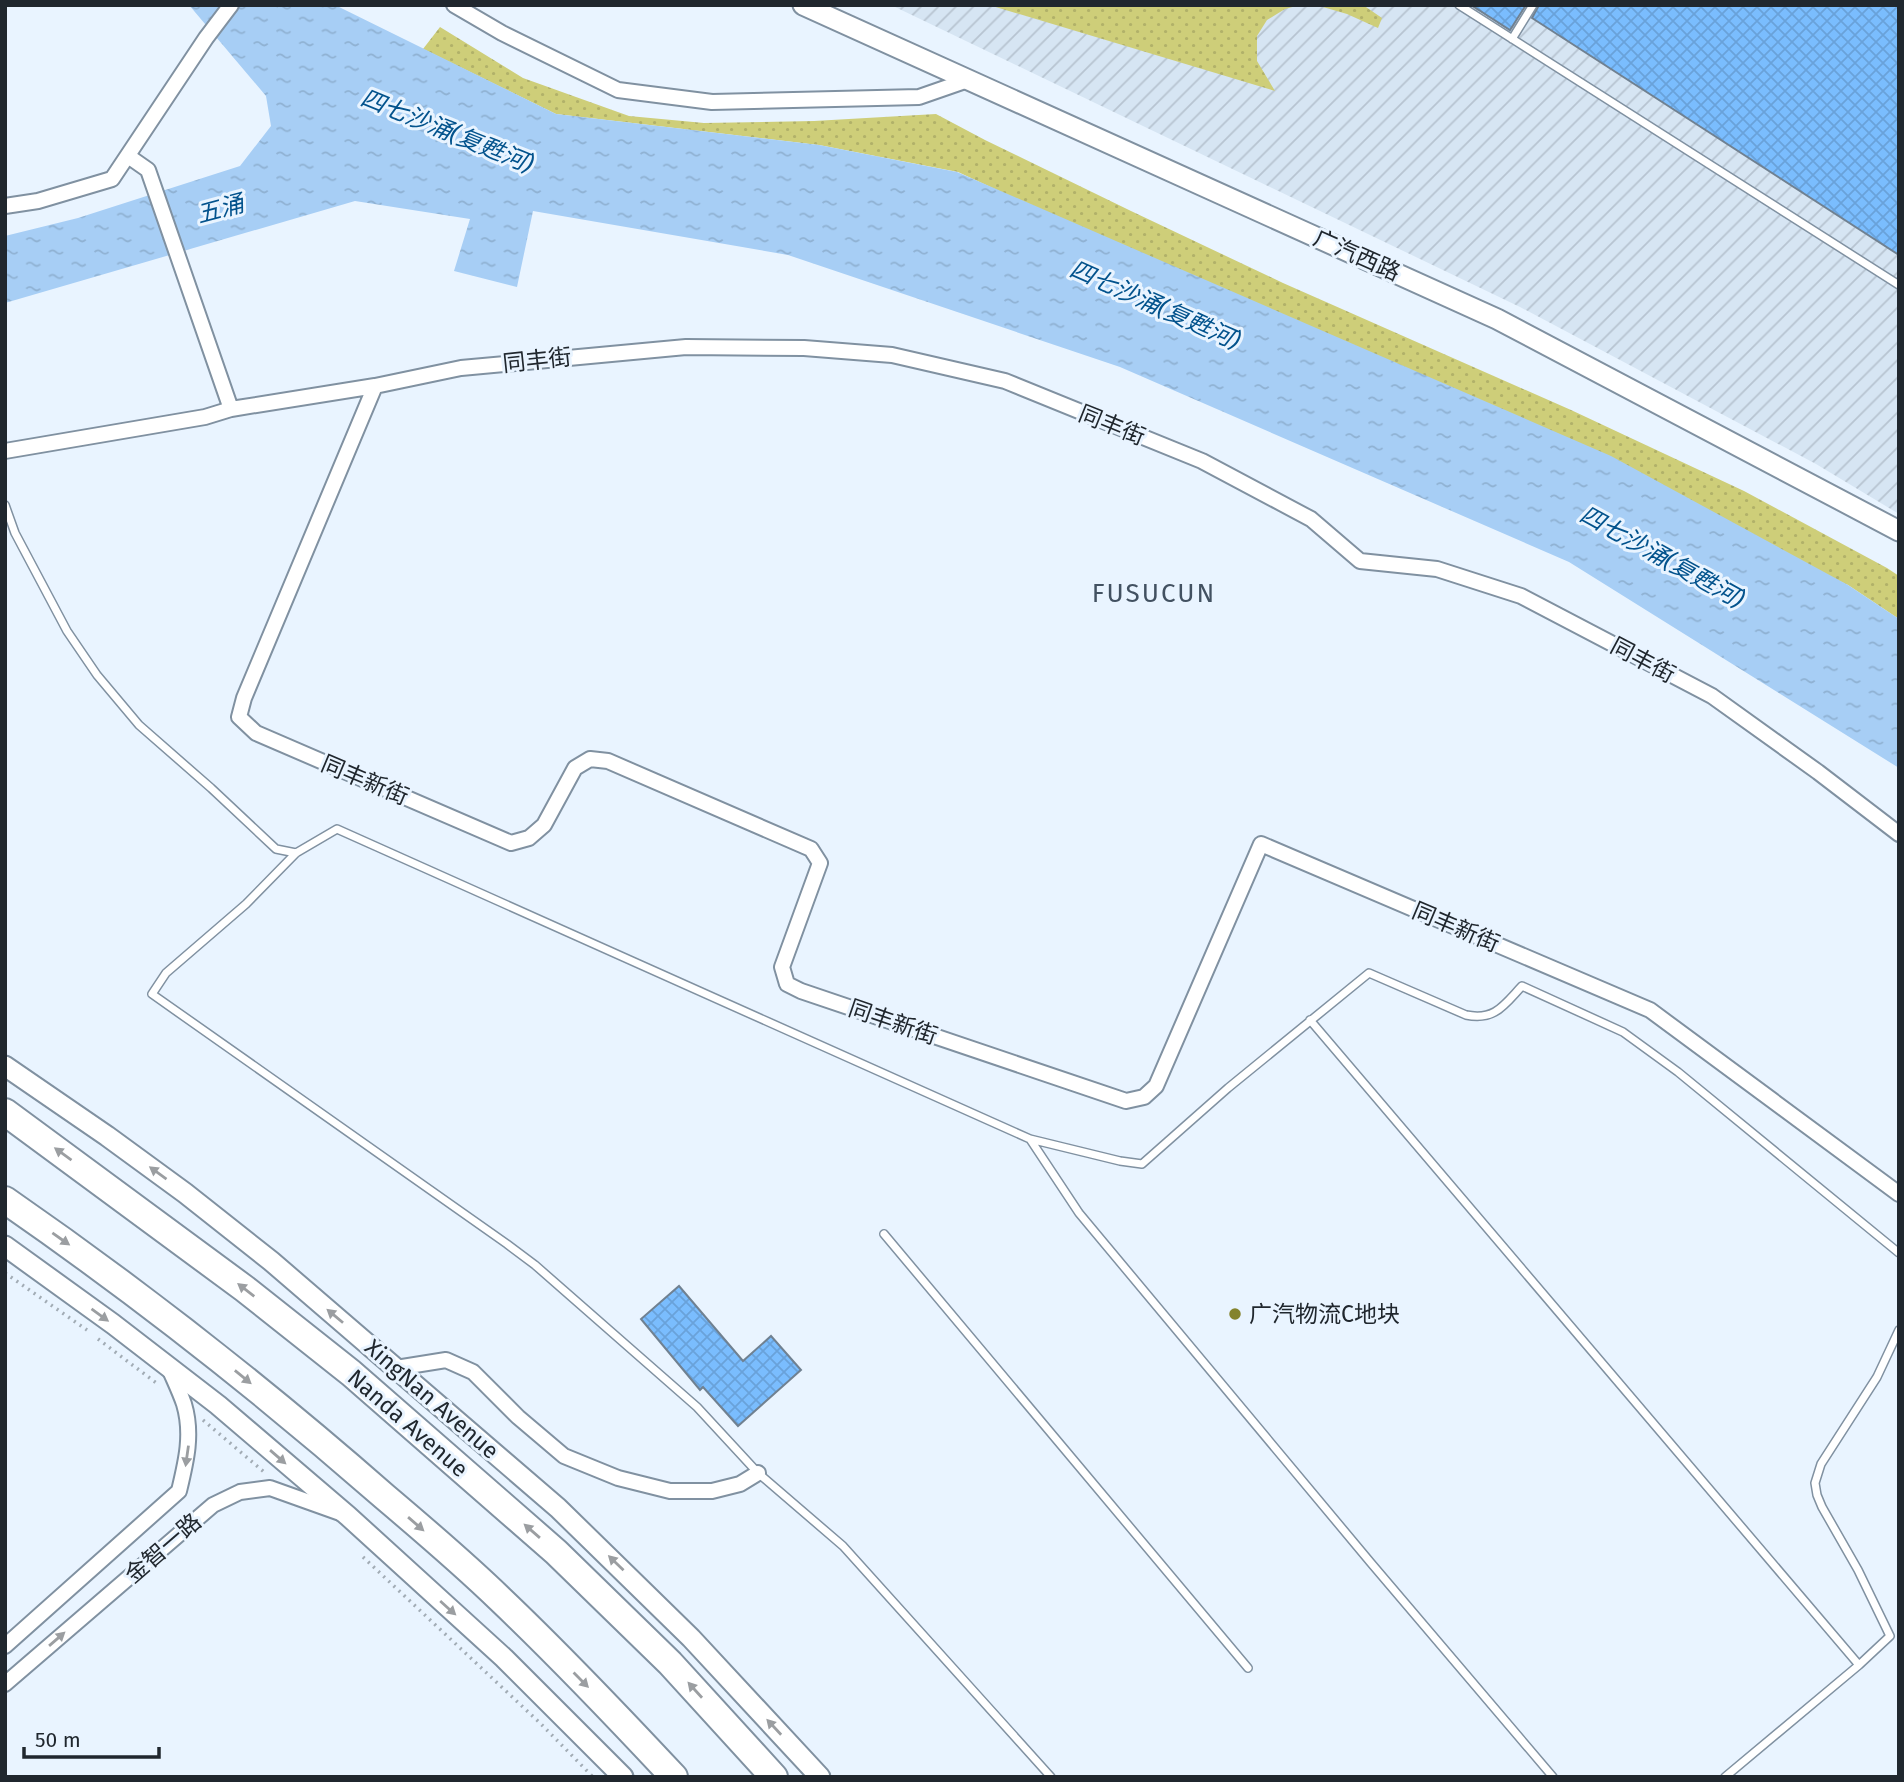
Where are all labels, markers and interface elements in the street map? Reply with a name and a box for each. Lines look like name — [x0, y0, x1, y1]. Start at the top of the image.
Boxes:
water label: 四七沙涌(复甦河) — [357, 84, 538, 178]
water label: 五涌 — [193, 188, 250, 229]
street label: 广汽西路 — [1309, 224, 1405, 286]
water label: 四七沙涌(复甦河) — [1066, 255, 1245, 355]
street label: 同丰街 — [501, 342, 573, 378]
street label: 同丰街 — [1075, 399, 1149, 451]
water label: 四七沙涌(复甦河) — [1575, 500, 1749, 614]
district label: FUSUCUN — [1092, 578, 1216, 609]
street label: 同丰街 — [1606, 631, 1680, 689]
street label: 同丰新街 — [317, 749, 413, 811]
street label: 同丰新街 — [1408, 896, 1504, 958]
street label: 同丰新街 — [845, 994, 941, 1050]
one-way arrow — [54, 1147, 72, 1161]
one-way arrow — [149, 1166, 167, 1180]
one-way arrow — [52, 1232, 70, 1246]
one-way arrow — [237, 1283, 255, 1297]
place label: 广汽物流C地块 — [1249, 1300, 1400, 1328]
marker: 广汽物流C地块 — [1227, 1306, 1243, 1322]
one-way arrow — [91, 1308, 109, 1322]
one-way arrow — [326, 1308, 344, 1323]
street label: XingNan Avenue — [359, 1333, 505, 1465]
street label: Nanda Avenue — [342, 1363, 474, 1483]
one-way arrow — [233, 1369, 251, 1384]
one-way arrow — [181, 1445, 192, 1467]
one-way arrow — [270, 1449, 287, 1464]
street label: 金智一路 — [119, 1507, 207, 1589]
one-way arrow — [407, 1516, 425, 1532]
one-way arrow — [524, 1524, 541, 1539]
one-way arrow — [608, 1556, 625, 1572]
one-way arrow — [440, 1599, 457, 1615]
one-way arrow — [48, 1631, 66, 1647]
one-way arrow — [572, 1672, 589, 1688]
one-way arrow — [687, 1682, 703, 1699]
scale bar — [24, 1716, 159, 1760]
one-way arrow — [766, 1718, 782, 1736]
text: 50 m — [35, 1727, 81, 1753]

